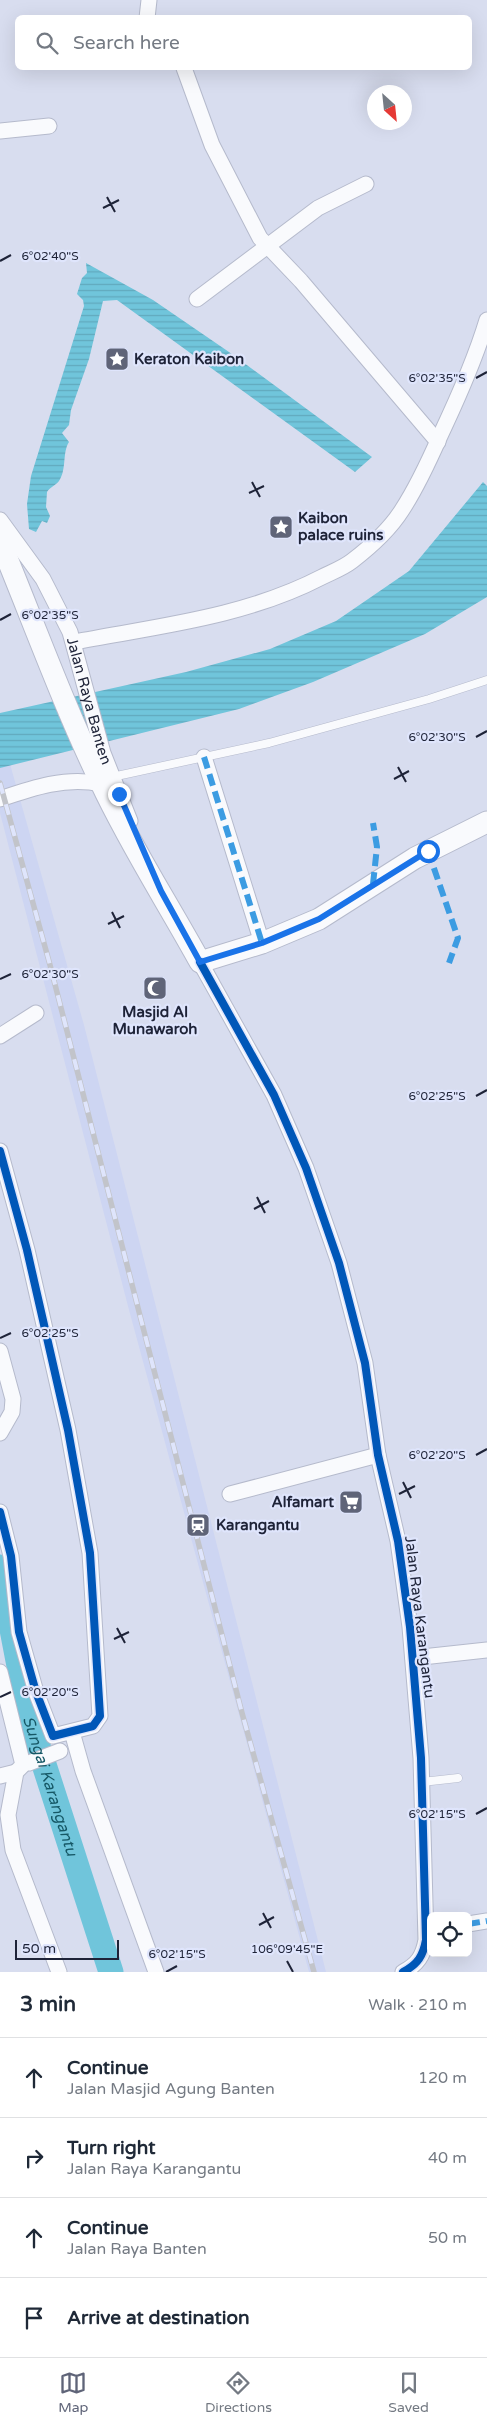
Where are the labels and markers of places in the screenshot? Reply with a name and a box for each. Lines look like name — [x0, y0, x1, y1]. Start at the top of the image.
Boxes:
place icon: Keraton Kaibon — [104, 346, 130, 372]
place label: Keraton Kaibon — [134, 350, 244, 368]
place label: Kaibon palace ruins — [298, 509, 383, 545]
place icon: Kaibon palace ruins — [268, 514, 294, 540]
mosque icon: Masjid Al Munawaroh — [142, 975, 168, 1001]
place label: Masjid Al Munawaroh — [113, 1003, 197, 1038]
supermarket icon: Alfamart — [338, 1489, 364, 1515]
place label: Alfamart — [272, 1493, 334, 1511]
station icon: Karangantu — [185, 1512, 211, 1538]
place label: Karangantu — [216, 1516, 300, 1535]

